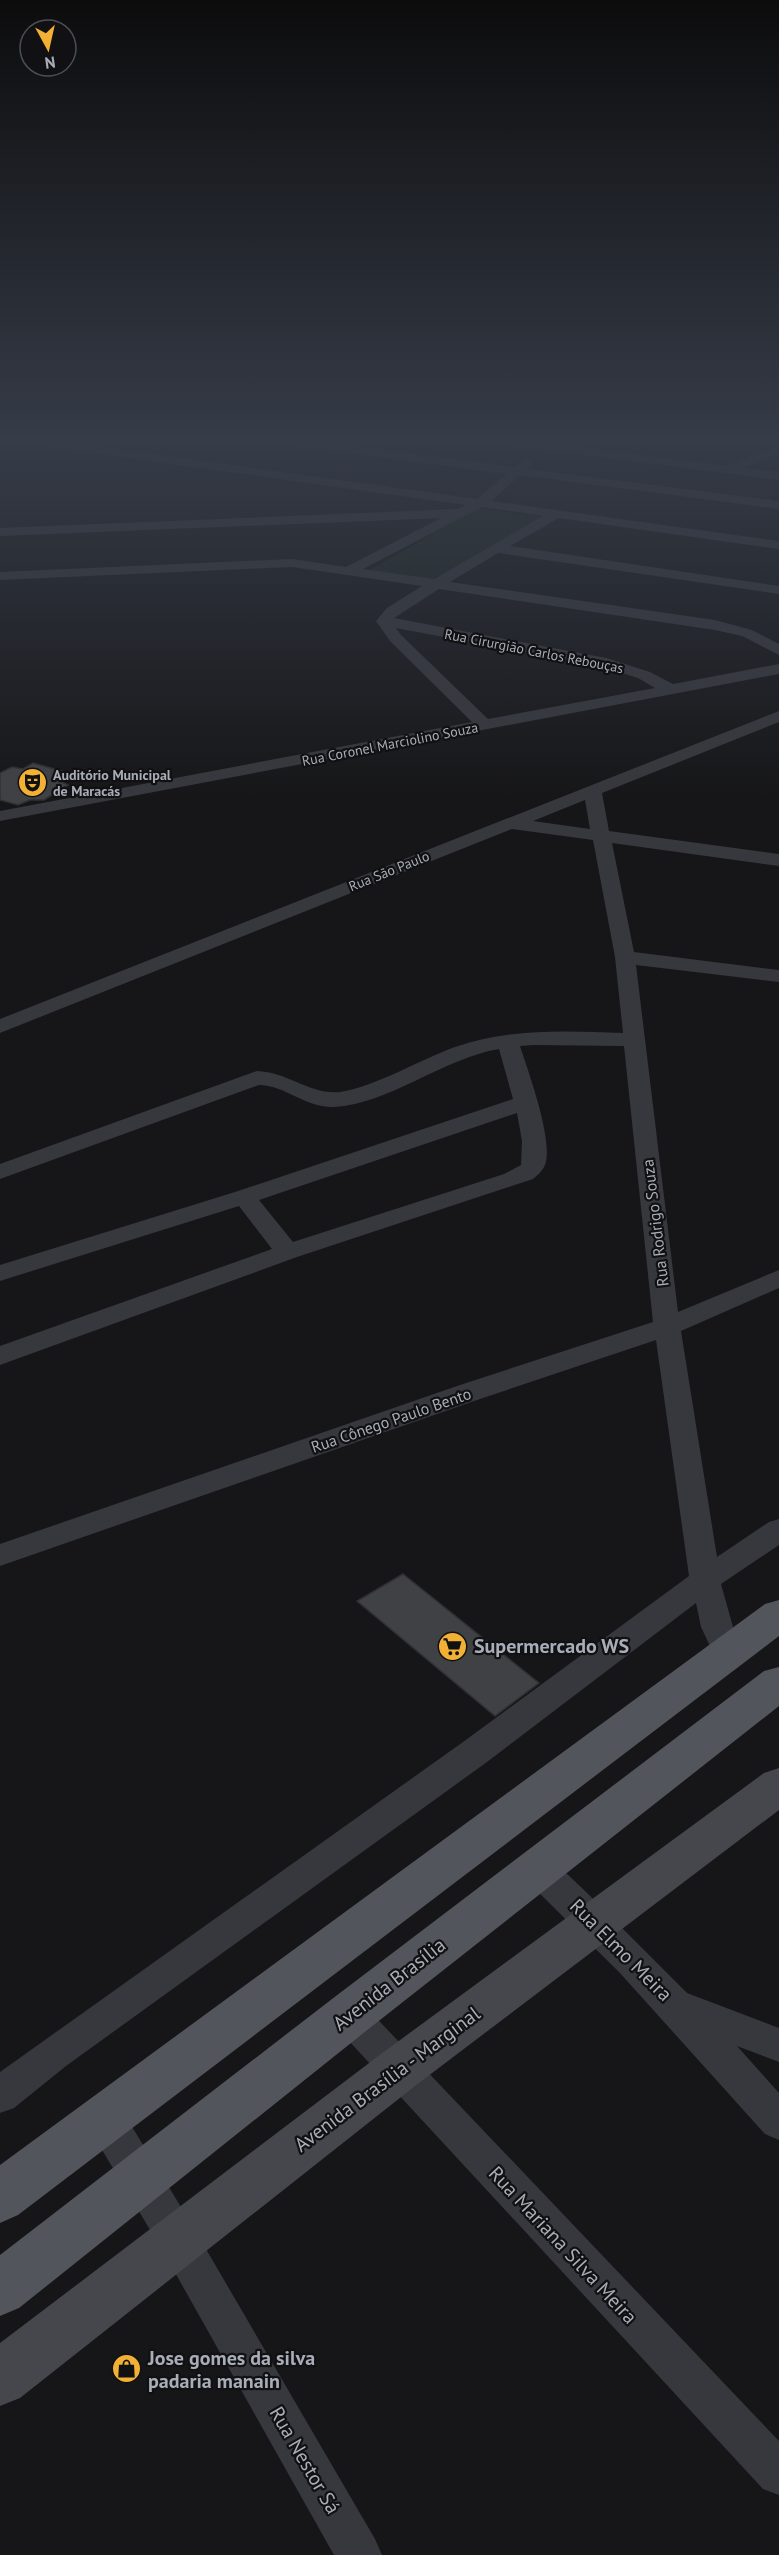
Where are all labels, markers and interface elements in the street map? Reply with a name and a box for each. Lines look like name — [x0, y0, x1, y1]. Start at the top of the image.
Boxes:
north arrow — [18, 18, 78, 78]
text: N — [43, 52, 57, 73]
street label: Rua Cirurgião Carlos Rebouças — [443, 625, 625, 677]
street label: Rua Coronel Marciolino Souza — [300, 718, 480, 770]
place label: Auditório Municipal de Maracás — [53, 766, 172, 800]
theatre icon: Auditório Municipal de Maracás — [16, 767, 48, 799]
street label: Rua São Paulo — [346, 847, 432, 895]
street label: Rua Rodrigo Souza — [637, 1158, 673, 1288]
street label: Rua Cônego Paulo Bento — [308, 1383, 474, 1457]
supermarket icon: Supermercado WS — [437, 1630, 469, 1662]
place label: Supermercado WS — [474, 1633, 629, 1659]
street label: Rua Elmo Meira — [564, 1893, 678, 2007]
street label: Avenida Brasília — [327, 1932, 451, 2036]
street label: Avenida Brasília - Marginal — [289, 2000, 485, 2157]
street label: Rua Mariana Silva Meira — [483, 2161, 643, 2329]
place label: Jose gomes da silva padaria manain — [147, 2345, 315, 2394]
shop icon: Jose gomes da silva padaria manain — [111, 2353, 143, 2385]
street label: Rua Nestor Sá — [264, 2402, 346, 2518]

